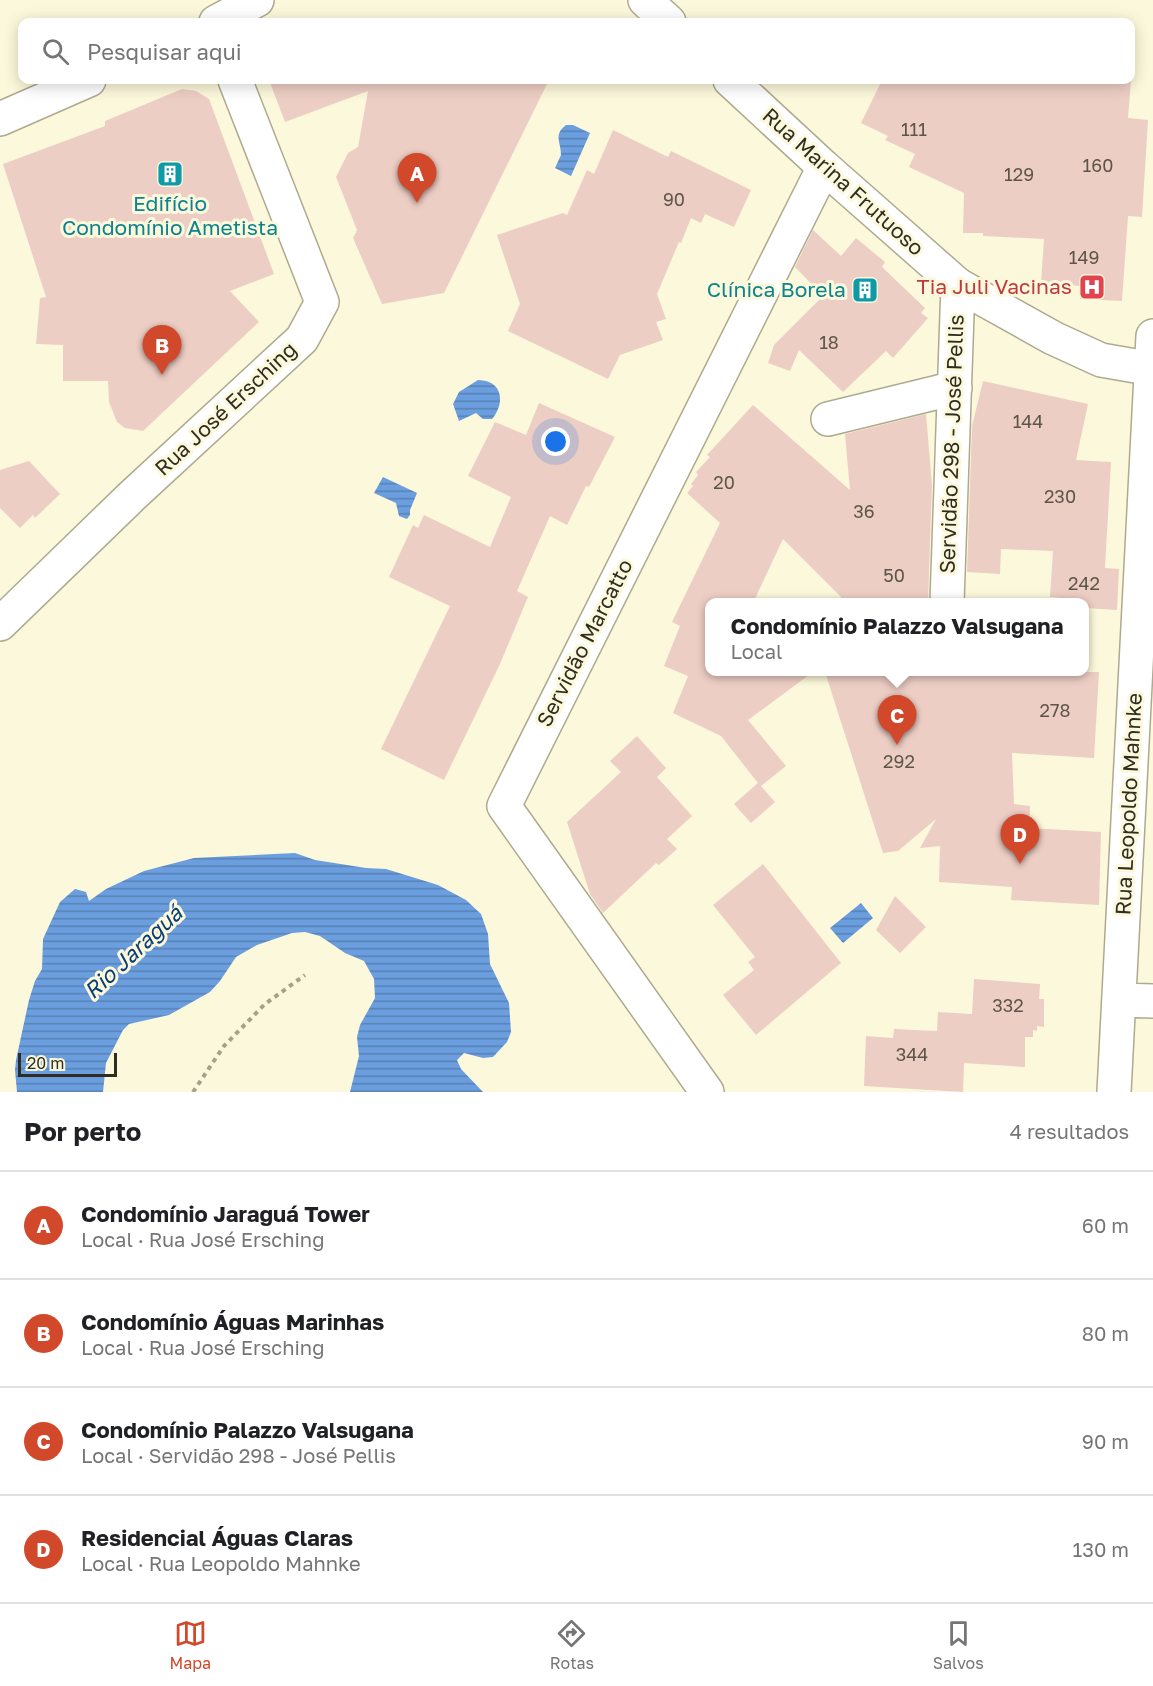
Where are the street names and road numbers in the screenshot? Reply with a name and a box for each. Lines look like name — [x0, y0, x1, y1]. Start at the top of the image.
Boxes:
street label: Rua Marina Frutuoso — [758, 102, 930, 261]
street label: Servidão 298 - José Pellis — [933, 314, 969, 574]
street label: Rua José Ersching — [149, 336, 302, 481]
street label: Servidão Marcatto — [531, 554, 638, 731]
street label: Rua Leopoldo Mahnke — [1109, 692, 1147, 916]

